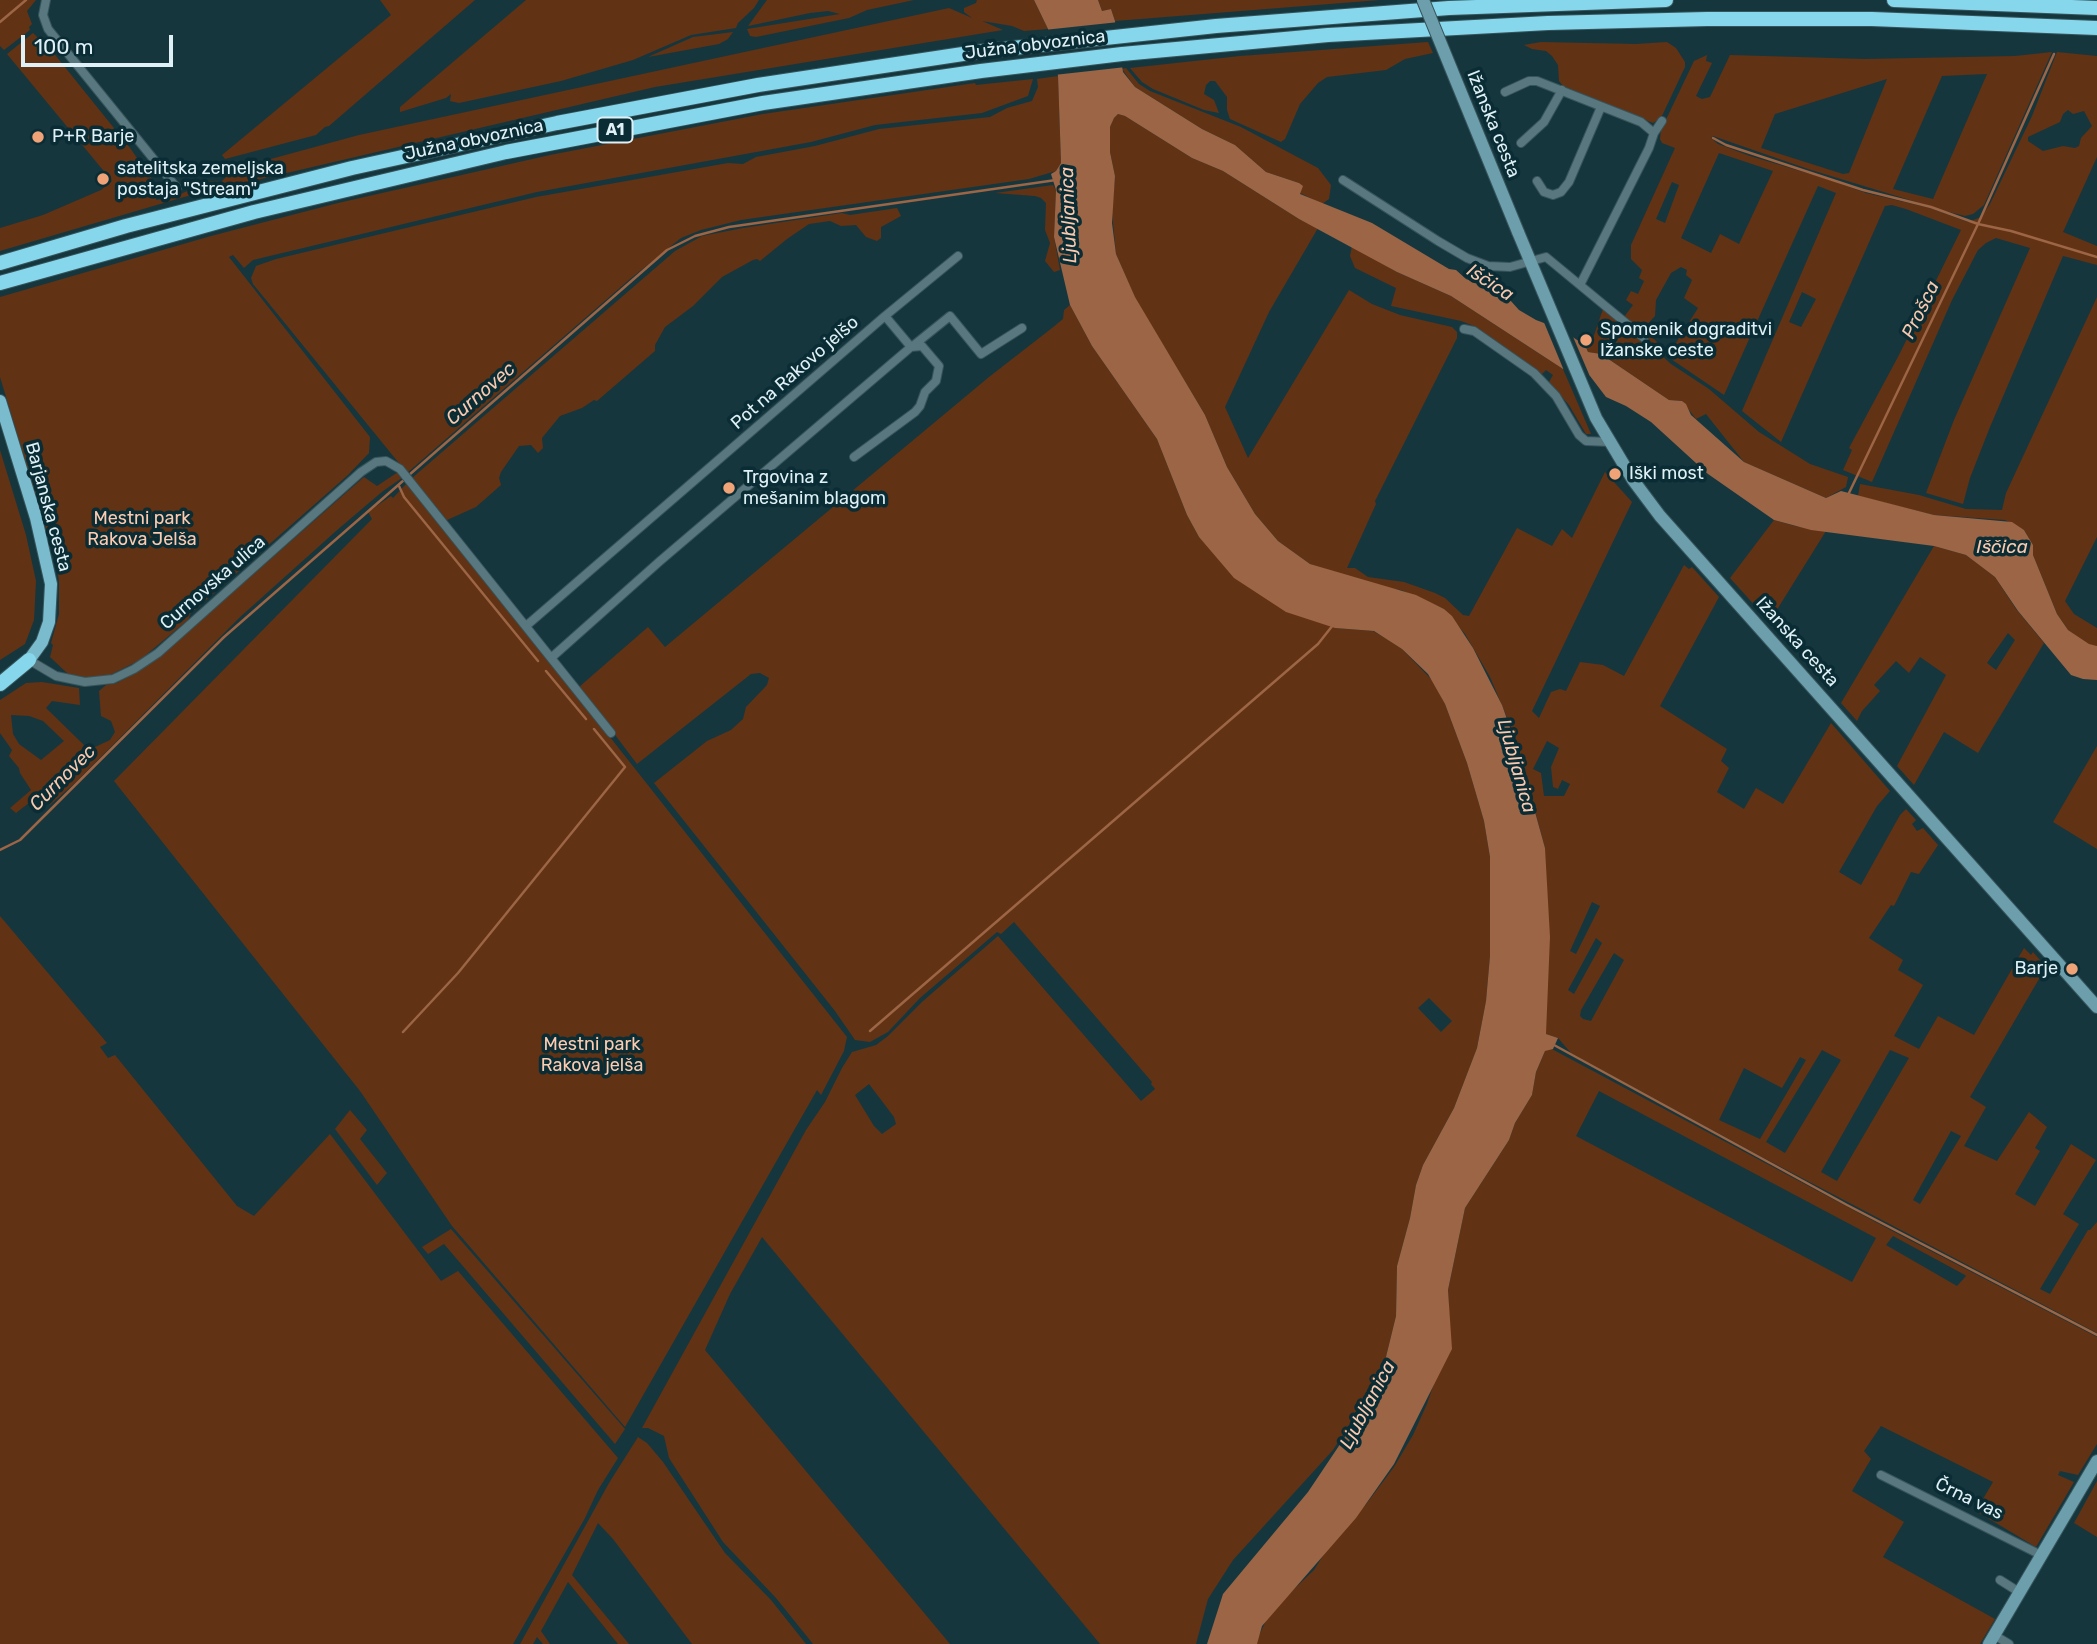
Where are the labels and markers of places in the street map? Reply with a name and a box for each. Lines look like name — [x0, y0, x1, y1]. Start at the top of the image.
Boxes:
place label: P+R Barje — [52, 126, 134, 148]
marker: P+R Barje — [30, 129, 46, 145]
place label: satelitska zemeljska postaja "Stream" — [117, 158, 284, 200]
marker: satelitska zemeljska postaja "Stream" — [95, 171, 111, 187]
place label: Spomenik dograditvi Ižanske ceste — [1600, 319, 1772, 362]
marker: Spomenik dograditvi Ižanske ceste — [1578, 332, 1594, 348]
place label: Iški most — [1629, 463, 1704, 485]
marker: Iški most — [1607, 466, 1623, 482]
place label: Trgovina z mešanim blagom — [743, 467, 886, 510]
marker: Trgovina z mešanim blagom — [721, 480, 737, 496]
place label: Barje — [2015, 958, 2058, 980]
marker: Barje — [2064, 961, 2080, 977]

